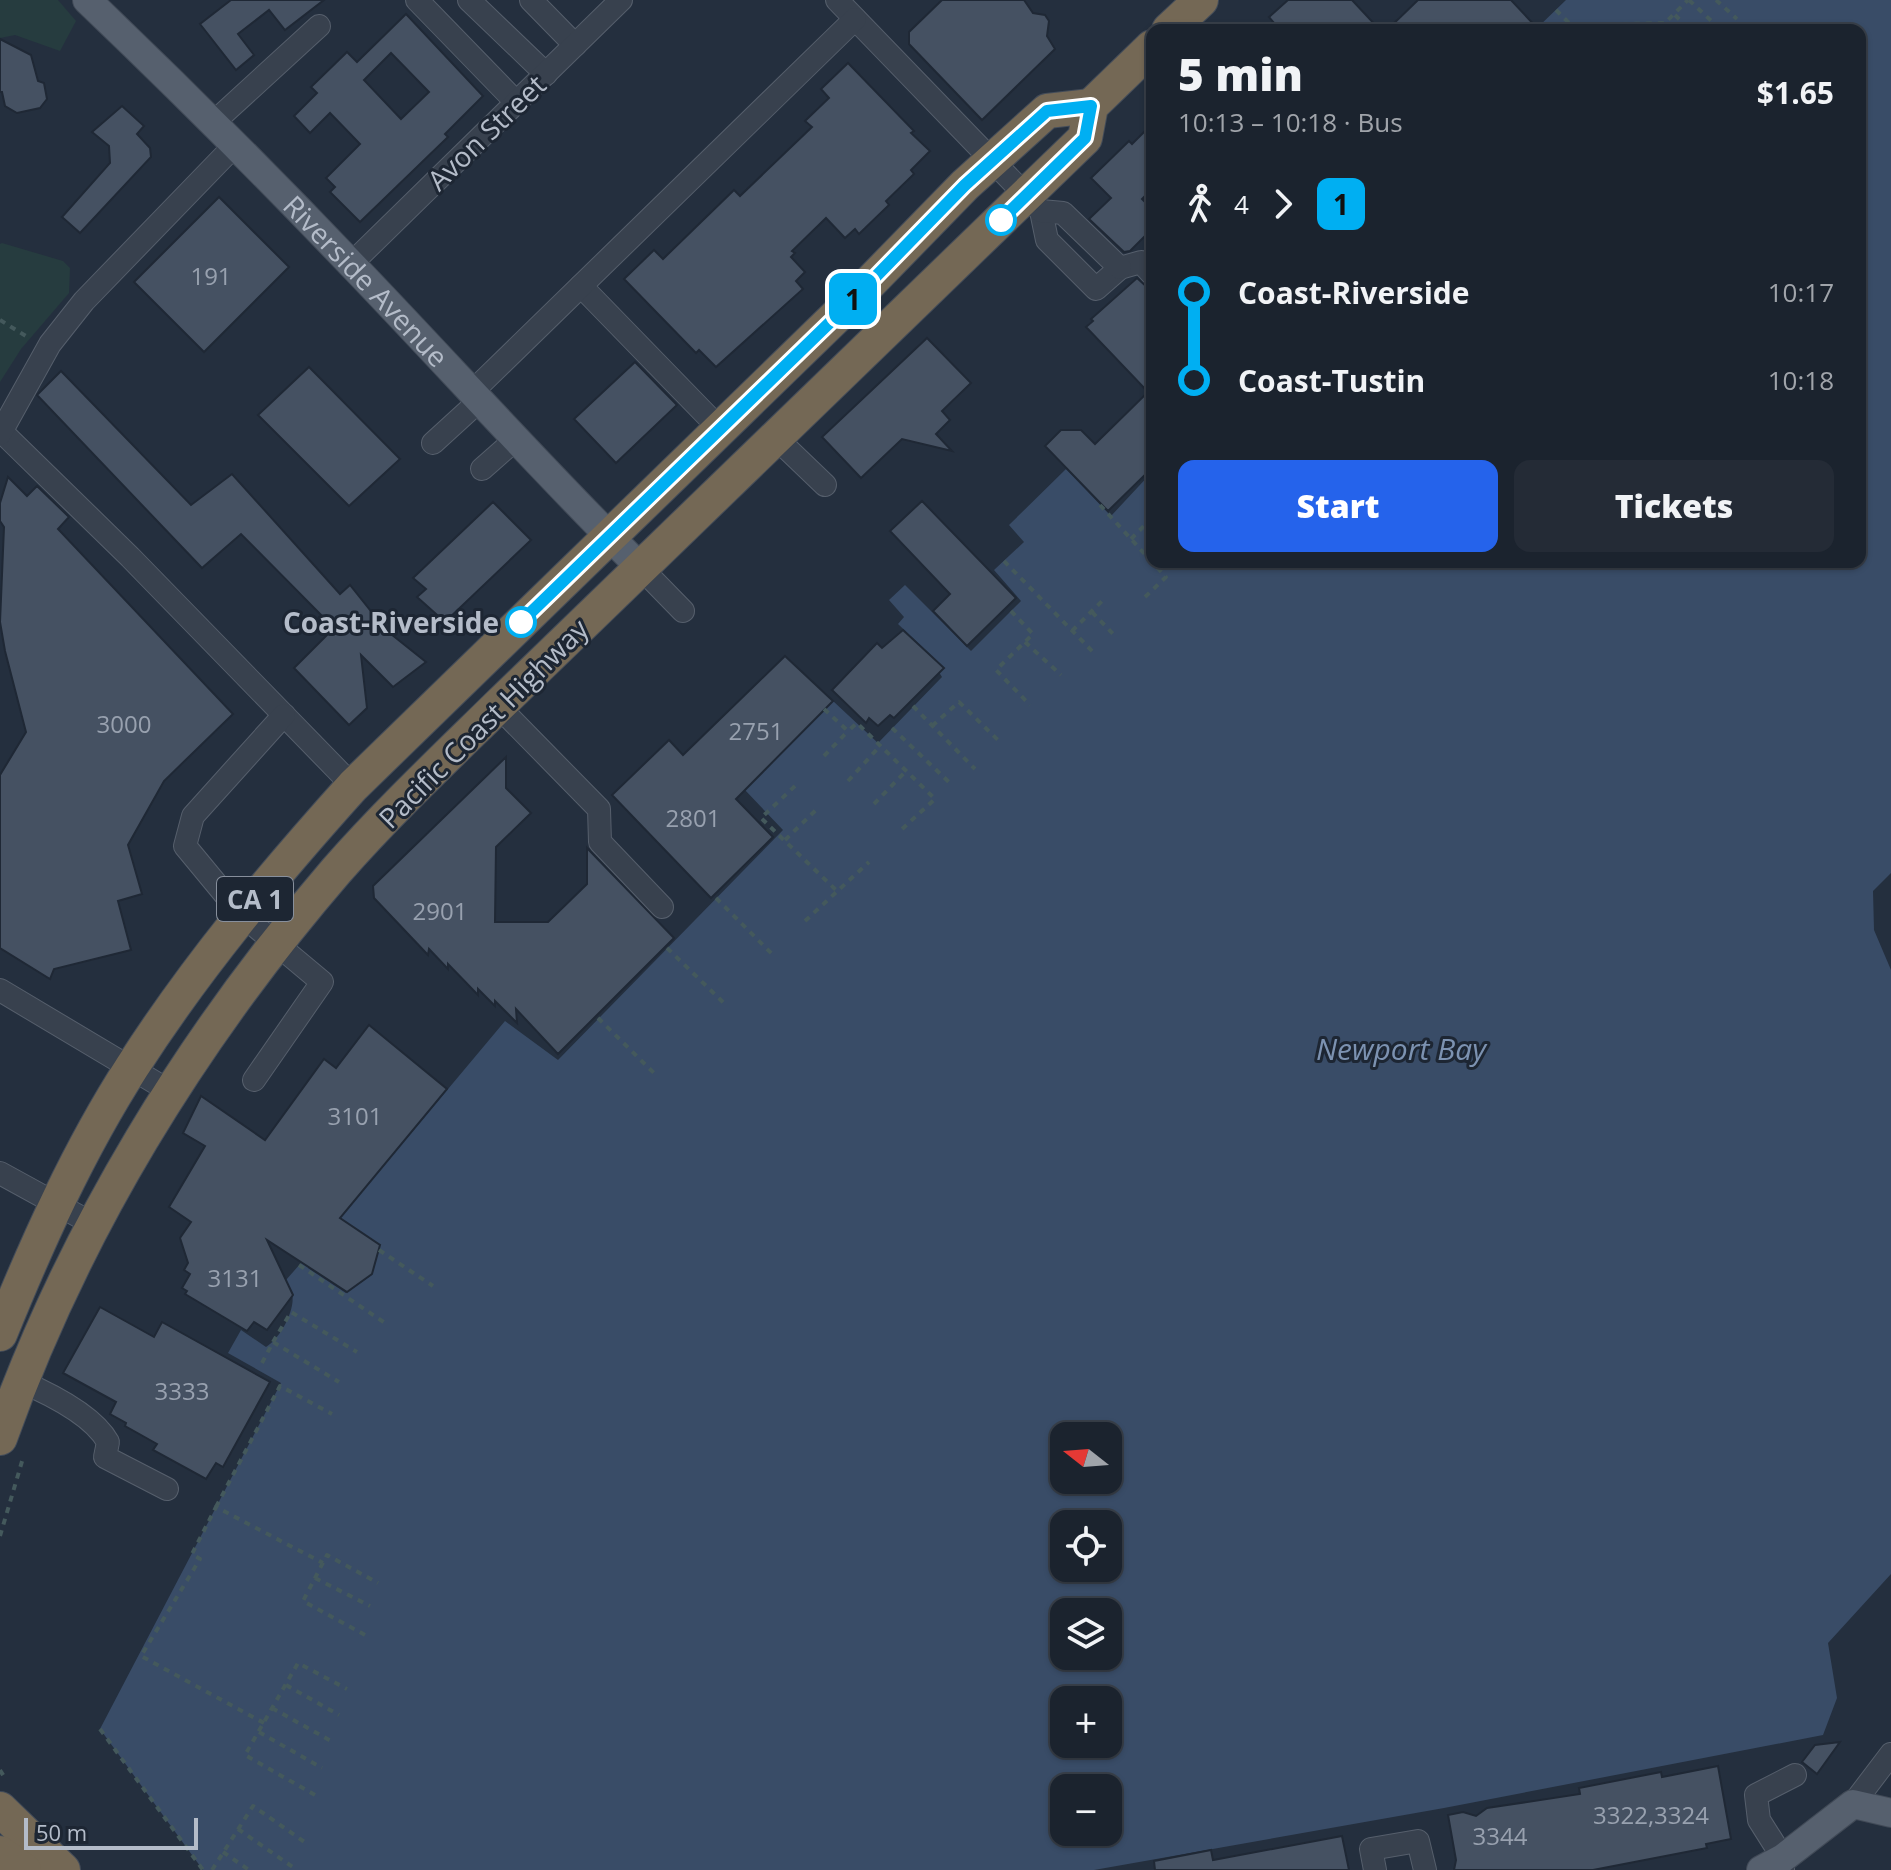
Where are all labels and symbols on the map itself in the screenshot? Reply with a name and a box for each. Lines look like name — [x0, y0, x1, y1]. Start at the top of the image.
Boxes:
street label: Avon Street — [418, 66, 554, 198]
street label: Riverside Avenue — [275, 187, 457, 375]
unlabelled marker — [986, 205, 1016, 235]
house number: 191 — [190, 259, 232, 292]
line badge: 1 — [827, 273, 879, 325]
place label: Coast-Riverside — [283, 603, 499, 641]
marker: Coast-Riverside — [506, 607, 536, 637]
street label: Pacific Coast Highway — [370, 609, 597, 836]
house number: 3000 — [97, 707, 151, 740]
house number: 2751 — [729, 714, 783, 747]
house number: 2801 — [666, 801, 720, 834]
road number: CA 1 — [217, 877, 293, 921]
house number: 2901 — [413, 894, 467, 927]
water label: Newport Bay — [1316, 1028, 1488, 1069]
house number: 3101 — [328, 1099, 382, 1132]
house number: 3131 — [208, 1261, 262, 1294]
house number: 3333 — [155, 1374, 209, 1407]
north arrow — [1050, 1422, 1122, 1494]
house number: 3322,3324 — [1593, 1798, 1709, 1831]
scale bar — [24, 1814, 198, 1850]
house number: 3344 — [1473, 1819, 1528, 1852]

